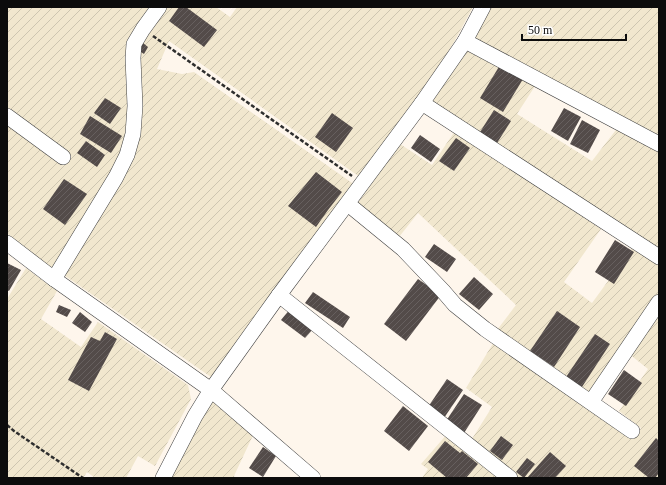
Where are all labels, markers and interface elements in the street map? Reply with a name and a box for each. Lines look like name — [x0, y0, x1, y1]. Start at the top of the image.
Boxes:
scale bar — [522, 16, 626, 42]
text: 50 m — [528, 23, 553, 37]

